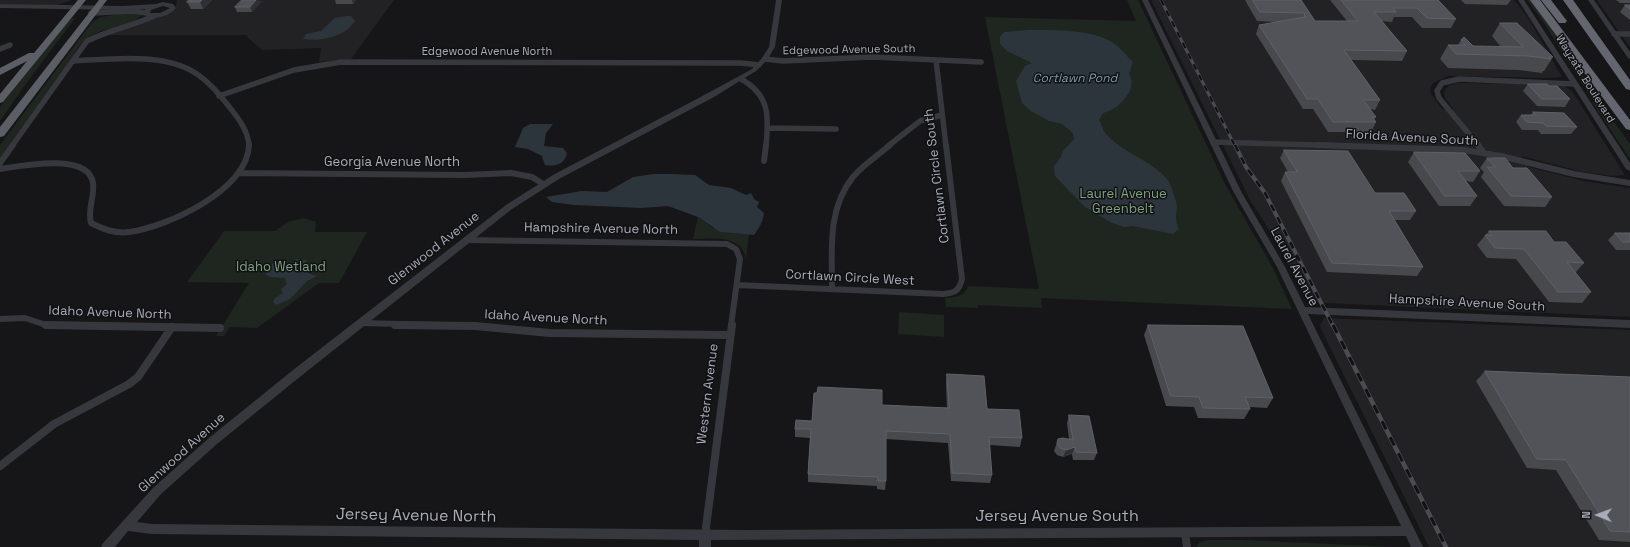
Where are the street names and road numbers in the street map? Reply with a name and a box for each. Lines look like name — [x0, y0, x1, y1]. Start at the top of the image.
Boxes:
street label: Wayzata Boulevard — [1553, 33, 1617, 125]
street label: Edgewood Avenue South — [783, 42, 915, 58]
street label: Edgewood Avenue North — [422, 45, 552, 59]
street label: Cortlawn Circle South — [921, 108, 953, 244]
street label: Florida Avenue South — [1345, 127, 1479, 149]
street label: Georgia Avenue North — [324, 154, 460, 170]
street label: Glenwood Avenue — [385, 209, 483, 289]
street label: Hampshire Avenue North — [524, 220, 678, 238]
street label: Laurel Avenue — [1267, 225, 1321, 309]
street label: Cortlawn Circle West — [785, 267, 915, 289]
street label: Hampshire Avenue South — [1388, 291, 1546, 315]
street label: Idaho Avenue North — [48, 303, 172, 323]
street label: Idaho Avenue North — [484, 307, 608, 329]
street label: Western Avenue — [694, 343, 722, 445]
street label: Glenwood Avenue — [135, 410, 229, 496]
street label: Jersey Avenue North — [336, 505, 496, 527]
street label: Jersey Avenue South — [975, 507, 1139, 527]

